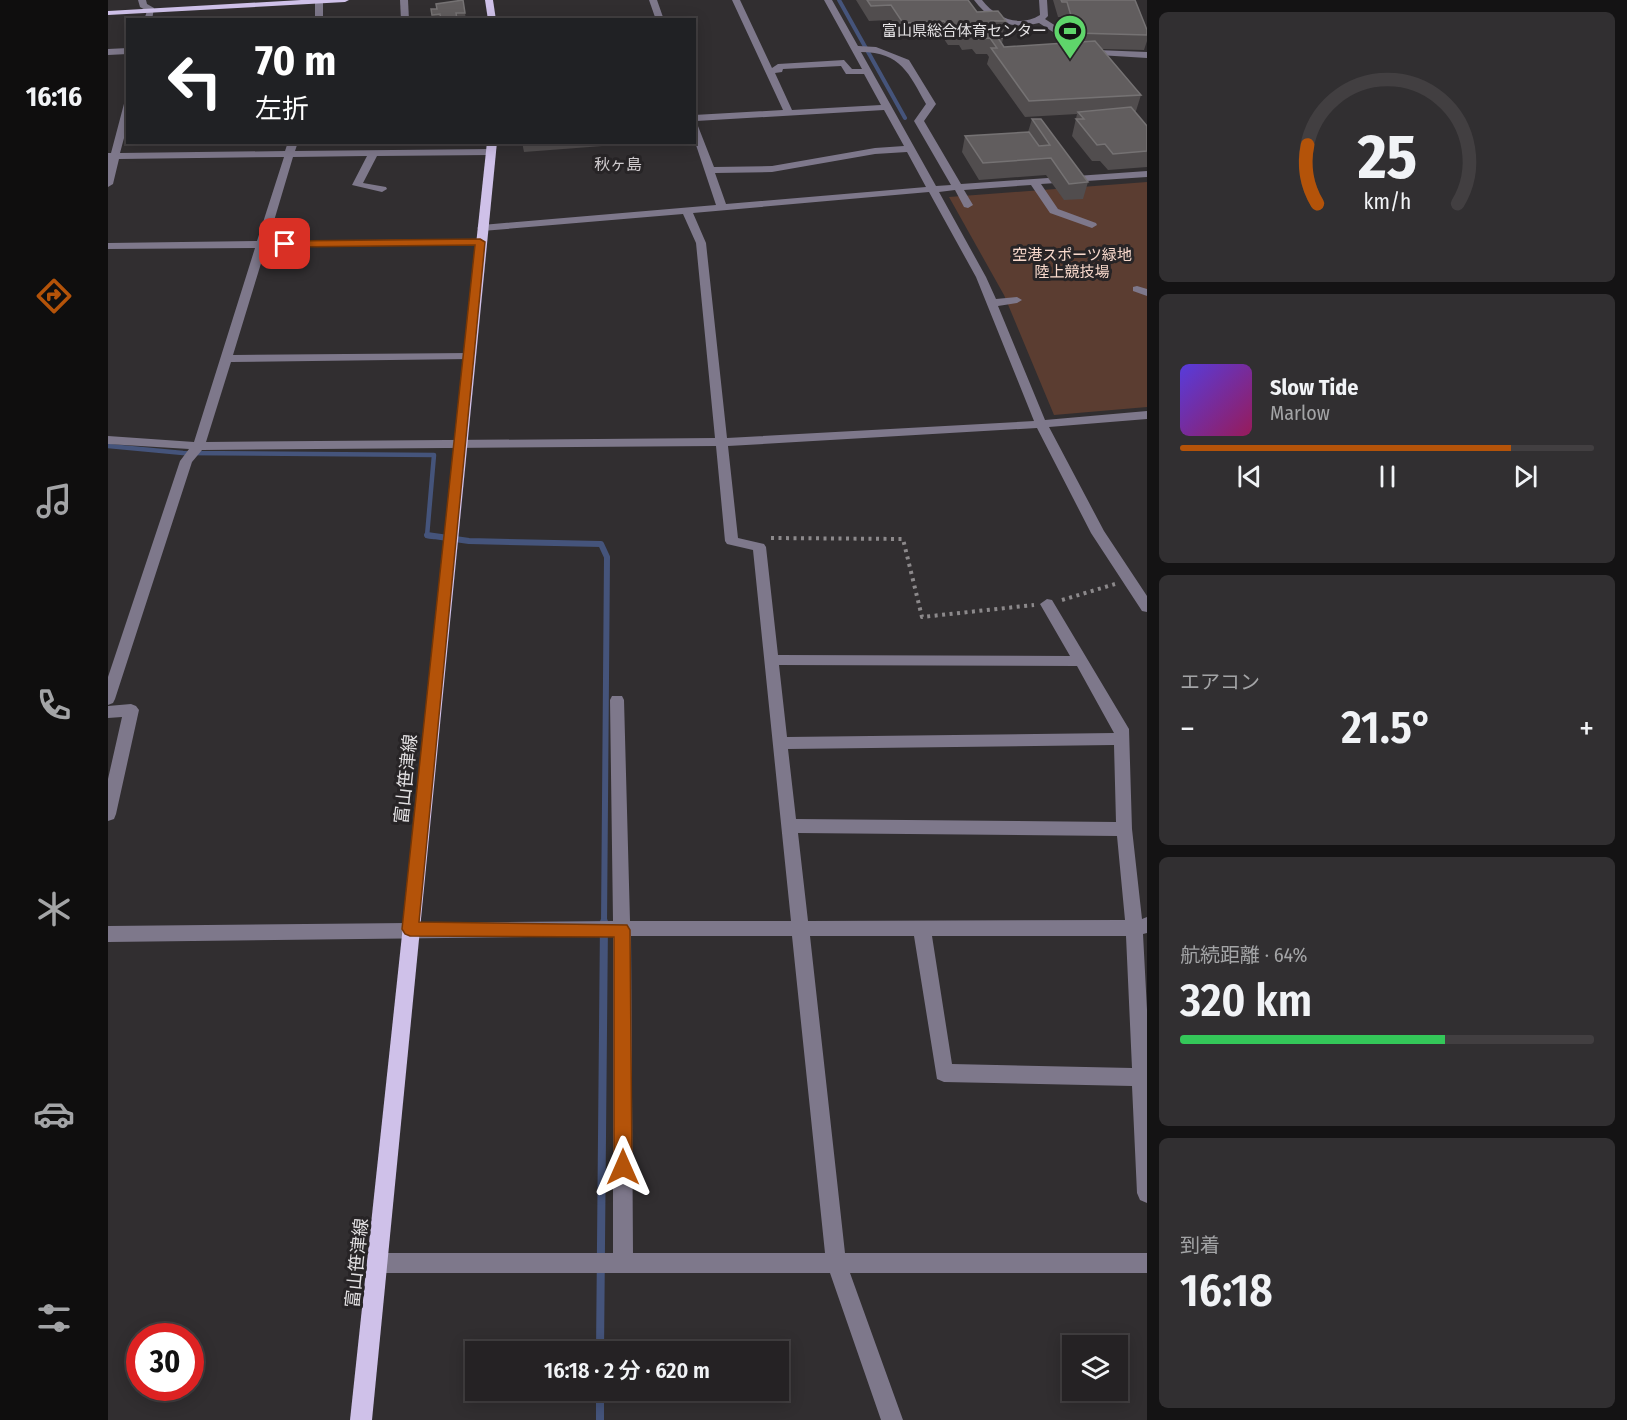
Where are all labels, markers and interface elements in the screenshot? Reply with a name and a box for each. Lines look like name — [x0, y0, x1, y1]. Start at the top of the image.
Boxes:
sports icon: 富山県総合体育センター — [1052, 13, 1088, 60]
place label: 富山県総合体育センター — [882, 22, 1047, 40]
text: 70 m — [255, 36, 336, 86]
icon: left — [156, 42, 234, 120]
text: 16:16 — [26, 81, 82, 113]
text: 左折 — [255, 93, 309, 125]
text: 25 — [1356, 120, 1417, 195]
district label: 秋ヶ島 — [594, 155, 642, 174]
text: km/h — [1363, 189, 1411, 215]
pin — [259, 218, 310, 269]
icon: arrive — [268, 227, 301, 260]
park label: 空港スポーツ緑地 陸上競技場 — [1012, 246, 1132, 281]
icon: directions — [33, 275, 75, 317]
text: Slow Tide — [1270, 374, 1358, 401]
text: Marlow — [1270, 401, 1330, 425]
icon: previous — [1233, 460, 1266, 493]
icon: pause — [1371, 460, 1404, 493]
icon: next — [1509, 460, 1542, 493]
icon: music — [33, 480, 75, 522]
text: エアコン — [1180, 670, 1260, 694]
icon: phone — [33, 684, 75, 726]
text: 21.5° — [1341, 701, 1433, 755]
text: − — [1180, 709, 1195, 749]
text: + — [1579, 709, 1594, 749]
street label: 富山笹津線 — [390, 733, 422, 825]
icon: climate — [33, 888, 75, 930]
text: 航続距離 · 64% — [1180, 943, 1307, 967]
text: 320 km — [1180, 974, 1312, 1028]
icon: car — [33, 1093, 75, 1135]
position arrow — [591, 1135, 655, 1199]
street label: 富山笹津線 — [341, 1217, 373, 1309]
text: 到着 — [1180, 1233, 1220, 1257]
text: 16:18 — [1180, 1264, 1273, 1318]
icon: filters — [33, 1297, 75, 1339]
speed limit sign: 30 — [126, 1323, 204, 1401]
map controls — [1062, 1335, 1128, 1401]
button: layers — [1062, 1335, 1128, 1401]
text: 16:18 · 2 分 · 620 m — [544, 1357, 710, 1384]

